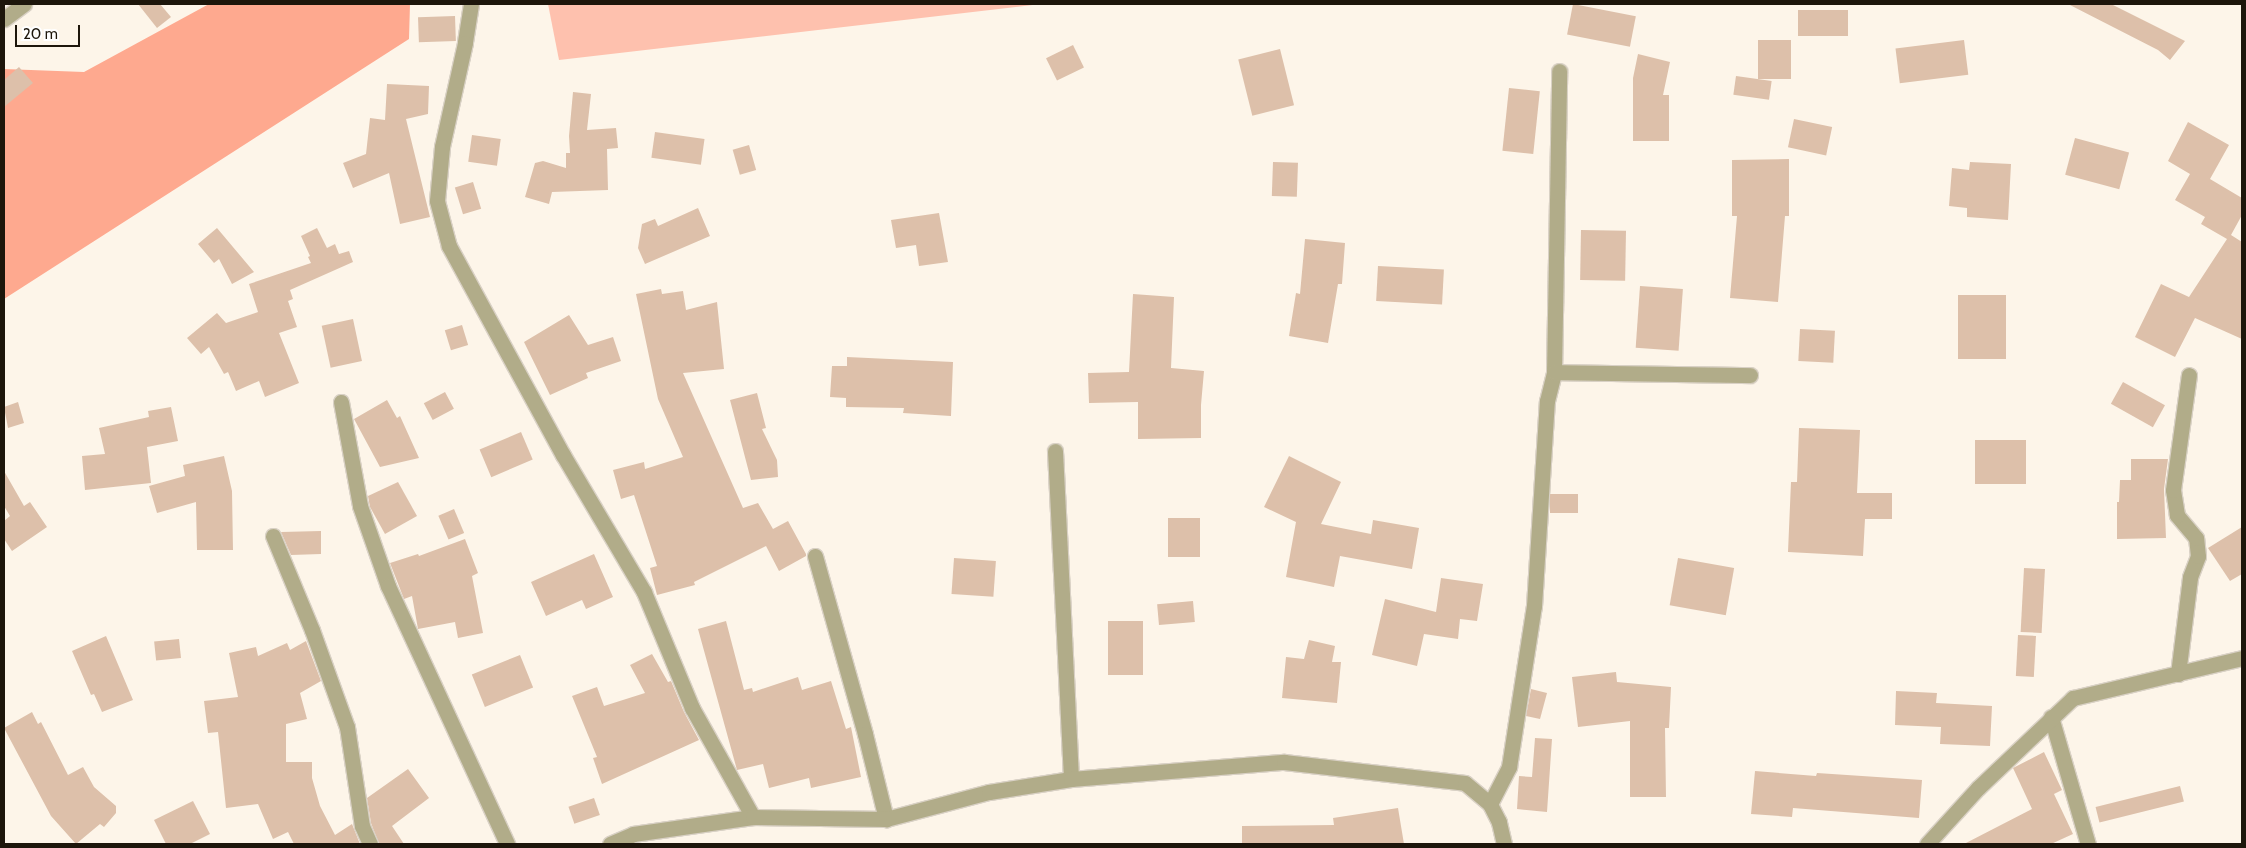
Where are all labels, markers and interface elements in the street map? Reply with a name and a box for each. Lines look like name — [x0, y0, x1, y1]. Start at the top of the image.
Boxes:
scale bar — [18, 15, 82, 47]
text: 20 m — [23, 25, 58, 43]

